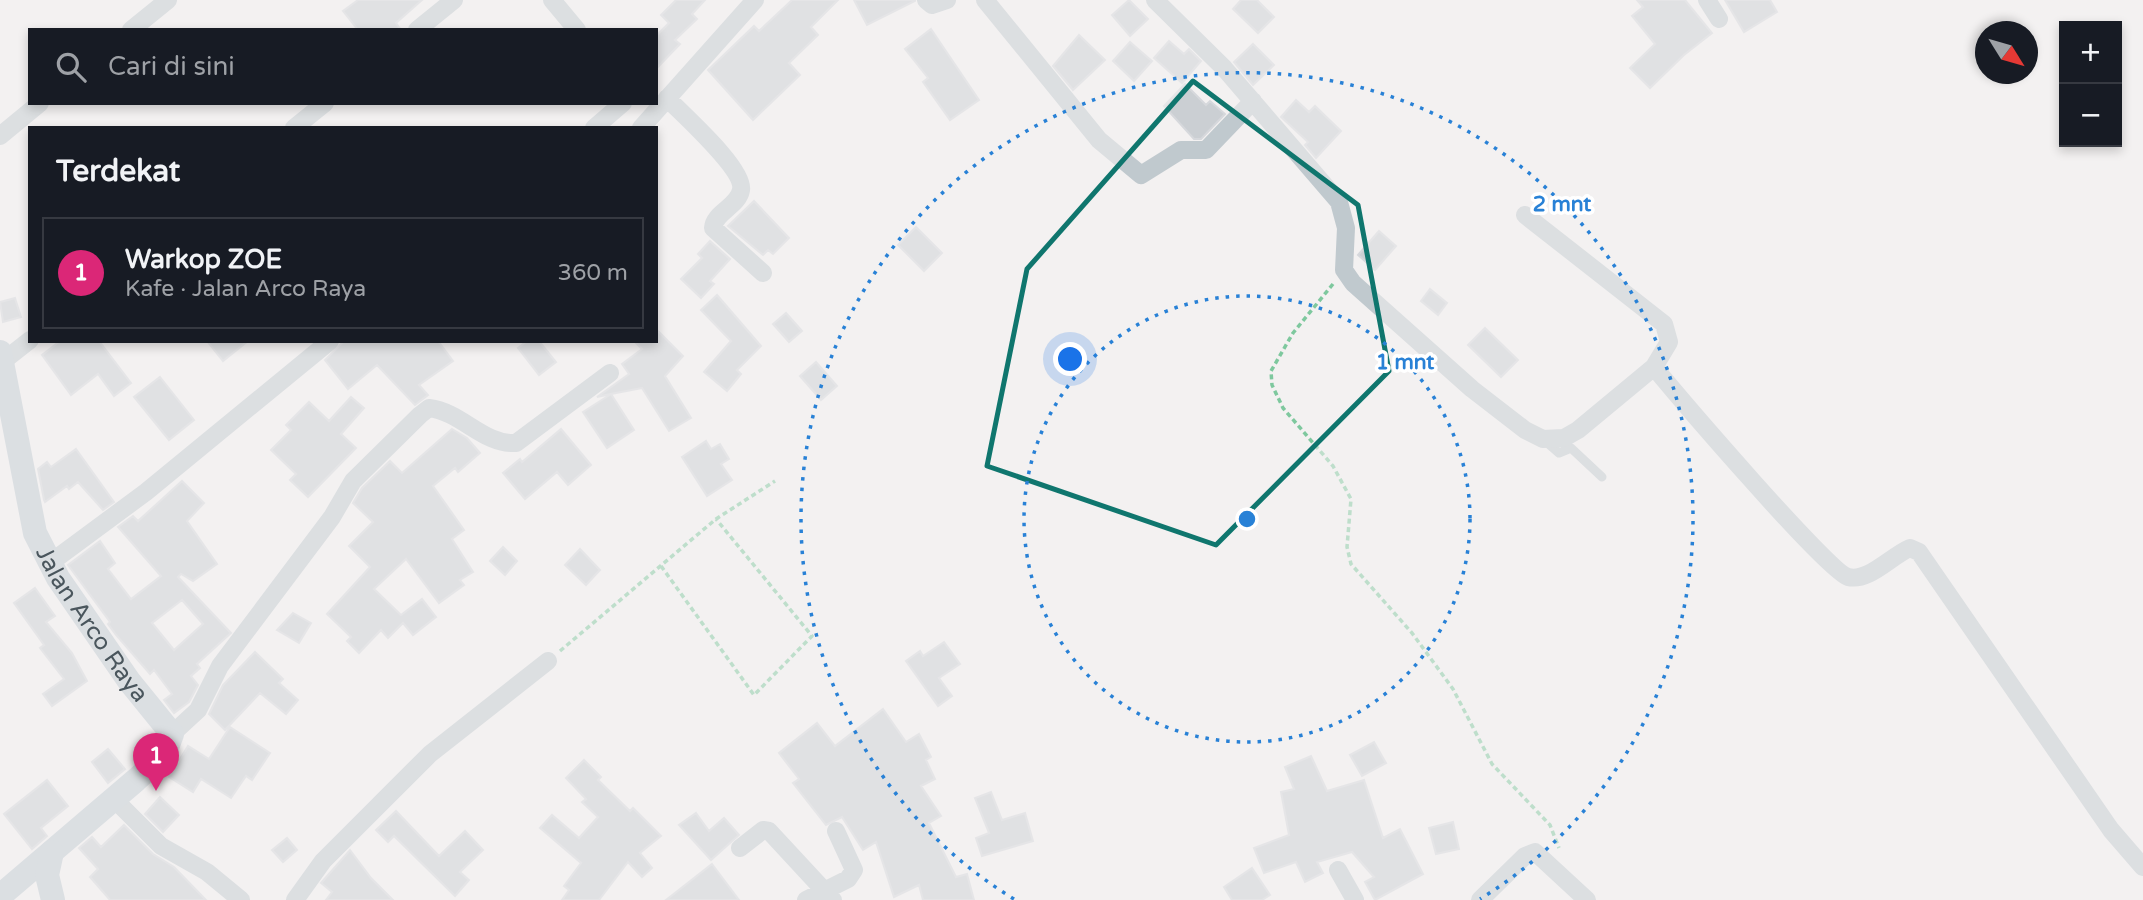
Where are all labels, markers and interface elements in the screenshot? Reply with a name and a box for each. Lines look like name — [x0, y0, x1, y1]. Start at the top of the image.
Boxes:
north arrow — [1975, 21, 2038, 84]
map controls — [2059, 21, 2122, 147]
button: + — [2059, 21, 2122, 84]
search box — [28, 28, 658, 105]
icon: search — [52, 48, 90, 86]
text: Cari di sini — [108, 51, 235, 82]
button: − — [2059, 84, 2122, 147]
text: Terdekat — [56, 153, 180, 190]
text: 2 mnt — [1533, 192, 1591, 217]
text: Warkop ZOE — [125, 244, 282, 275]
text: 1 — [74, 259, 88, 287]
text: 360 m — [558, 259, 628, 287]
text: Kafe · Jalan Arco Raya — [125, 275, 366, 303]
your location — [1053, 342, 1087, 376]
text: 1 mnt — [1376, 350, 1434, 375]
centre of rings — [1235, 507, 1259, 531]
street label: Jalan Arco Raya — [29, 542, 154, 708]
pin: 1 — [133, 733, 179, 791]

